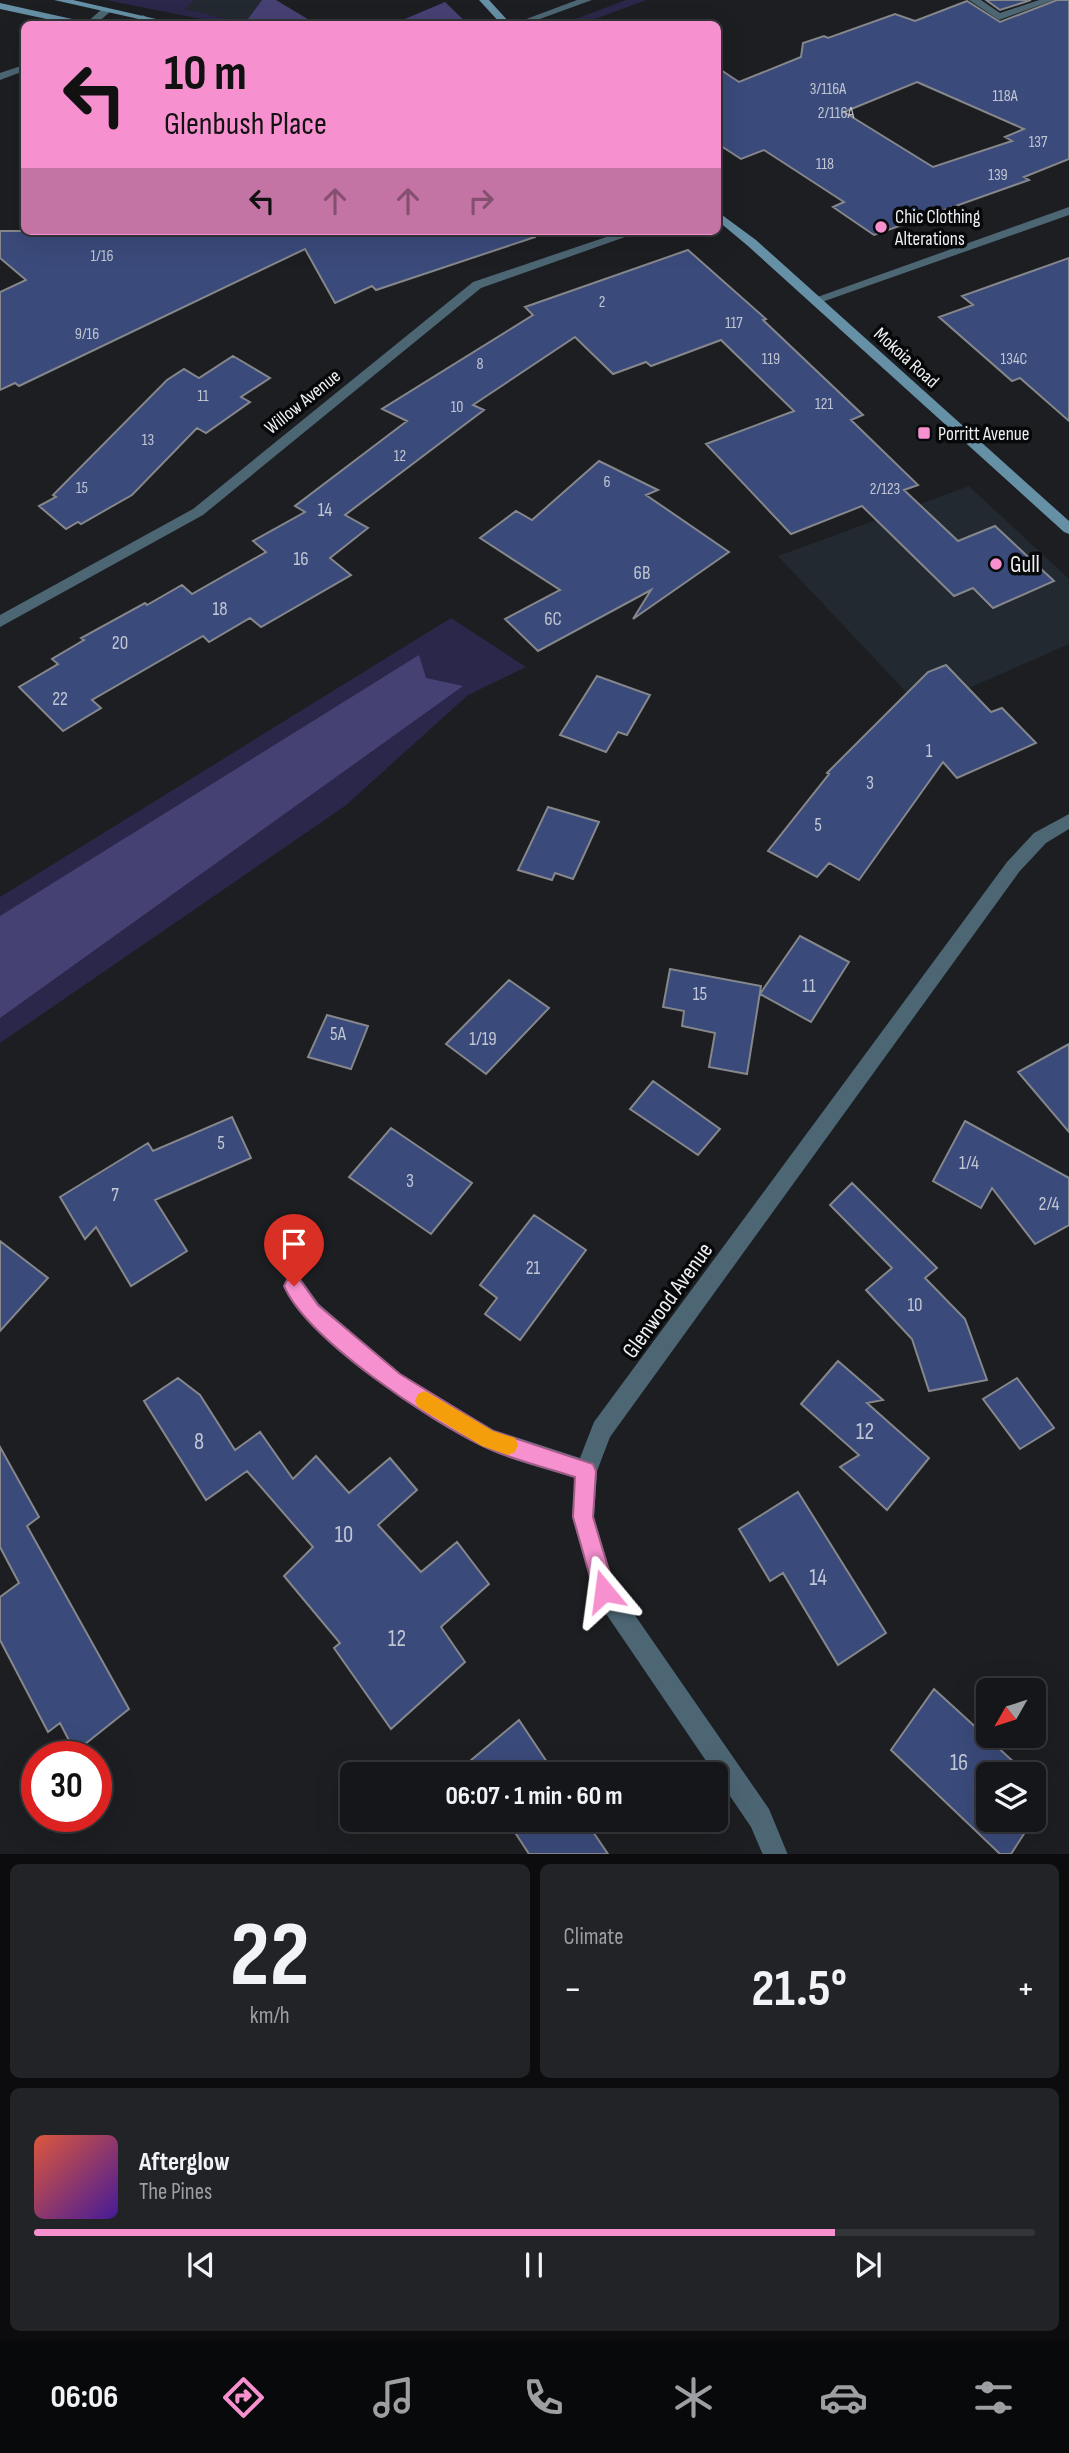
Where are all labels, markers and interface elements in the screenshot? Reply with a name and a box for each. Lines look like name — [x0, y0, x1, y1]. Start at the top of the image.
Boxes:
text: 10 m — [164, 45, 247, 104]
icon: left — [49, 49, 140, 140]
house number: 3/116A — [810, 80, 846, 99]
house number: 118A — [992, 87, 1018, 106]
house number: 2/116A — [818, 104, 854, 123]
text: Glenbush Place — [164, 105, 327, 144]
house number: 137 — [1029, 133, 1048, 152]
house number: 118 — [816, 155, 834, 174]
house number: 139 — [988, 166, 1008, 185]
icon: left — [243, 182, 281, 220]
icon: ahead — [316, 182, 354, 220]
icon: ahead — [389, 182, 427, 220]
icon: right — [462, 182, 500, 220]
place label: Chic Clothing Alterations — [894, 206, 981, 251]
marker: Chic Clothing Alterations — [873, 219, 889, 235]
house number: 1/16 — [90, 247, 114, 266]
house number: 2 — [599, 293, 605, 312]
house number: 117 — [725, 314, 743, 333]
street label: Mokoia Road — [869, 323, 943, 393]
house number: 9/16 — [75, 325, 99, 344]
house number: 119 — [762, 350, 780, 369]
house number: 134C — [1001, 350, 1028, 369]
house number: 8 — [476, 355, 484, 374]
street label: Willow Avenue — [260, 365, 346, 440]
house number: 11 — [197, 387, 209, 406]
house number: 121 — [815, 395, 833, 414]
house number: 10 — [451, 398, 463, 417]
place label: Porritt Avenue — [938, 423, 1029, 446]
marker: Porritt Avenue — [916, 425, 932, 441]
house number: 13 — [142, 431, 154, 450]
house number: 12 — [394, 447, 406, 466]
house number: 6 — [603, 473, 611, 492]
house number: 15 — [76, 479, 88, 498]
house number: 2/123 — [870, 480, 900, 499]
house number: 14 — [318, 499, 332, 522]
house number: 16 — [294, 548, 308, 571]
place label: Gull — [1010, 551, 1040, 579]
marker: Gull — [988, 556, 1004, 572]
house number: 6B — [634, 562, 650, 585]
house number: 18 — [213, 598, 227, 621]
house number: 6C — [544, 608, 562, 631]
house number: 20 — [112, 632, 128, 655]
house number: 22 — [52, 688, 68, 711]
house number: 1 — [926, 740, 933, 763]
house number: 3 — [866, 772, 874, 795]
house number: 5 — [814, 814, 822, 837]
house number: 11 — [802, 975, 816, 998]
house number: 15 — [693, 983, 707, 1006]
house number: 5A — [330, 1023, 347, 1046]
house number: 1/19 — [469, 1028, 497, 1051]
house number: 5 — [217, 1132, 225, 1155]
house number: 1/4 — [959, 1152, 979, 1175]
house number: 3 — [406, 1170, 414, 1193]
house number: 7 — [111, 1184, 119, 1207]
house number: 2/4 — [1038, 1193, 1060, 1216]
pin — [264, 1214, 324, 1286]
icon: arrive — [275, 1225, 313, 1263]
street label: Glenwood Avenue — [616, 1237, 719, 1364]
house number: 21 — [526, 1257, 541, 1280]
house number: 10 — [907, 1294, 923, 1317]
house number: 12 — [856, 1418, 874, 1446]
house number: 8 — [194, 1428, 204, 1456]
house number: 10 — [335, 1521, 353, 1549]
position arrow — [567, 1554, 641, 1628]
house number: 14 — [809, 1564, 827, 1592]
house number: 12 — [388, 1625, 406, 1653]
north arrow — [976, 1678, 1046, 1748]
map controls — [976, 1678, 1046, 1832]
speed limit sign: 30 — [21, 1741, 112, 1832]
house number: 16 — [950, 1749, 968, 1777]
button: layers — [976, 1762, 1046, 1832]
text: 06:07 · 1 min · 60 m — [445, 1781, 623, 1812]
text: 22 — [230, 1902, 310, 2011]
text: Climate — [564, 1923, 623, 1951]
text: 21.5° — [752, 1958, 847, 2021]
text: − — [564, 1967, 582, 2012]
text: + — [1016, 1967, 1035, 2012]
text: km/h — [250, 2002, 290, 2030]
text: Afterglow — [139, 2147, 230, 2178]
text: The Pines — [139, 2178, 212, 2206]
icon: previous — [182, 2246, 220, 2284]
icon: pause — [515, 2246, 553, 2284]
icon: next — [849, 2246, 887, 2284]
icon: directions — [219, 2373, 268, 2422]
icon: music — [369, 2373, 418, 2422]
icon: phone — [519, 2373, 568, 2422]
icon: climate — [669, 2373, 718, 2422]
icon: car — [819, 2373, 868, 2422]
icon: filters — [969, 2373, 1018, 2422]
text: 06:06 — [51, 2378, 118, 2417]

